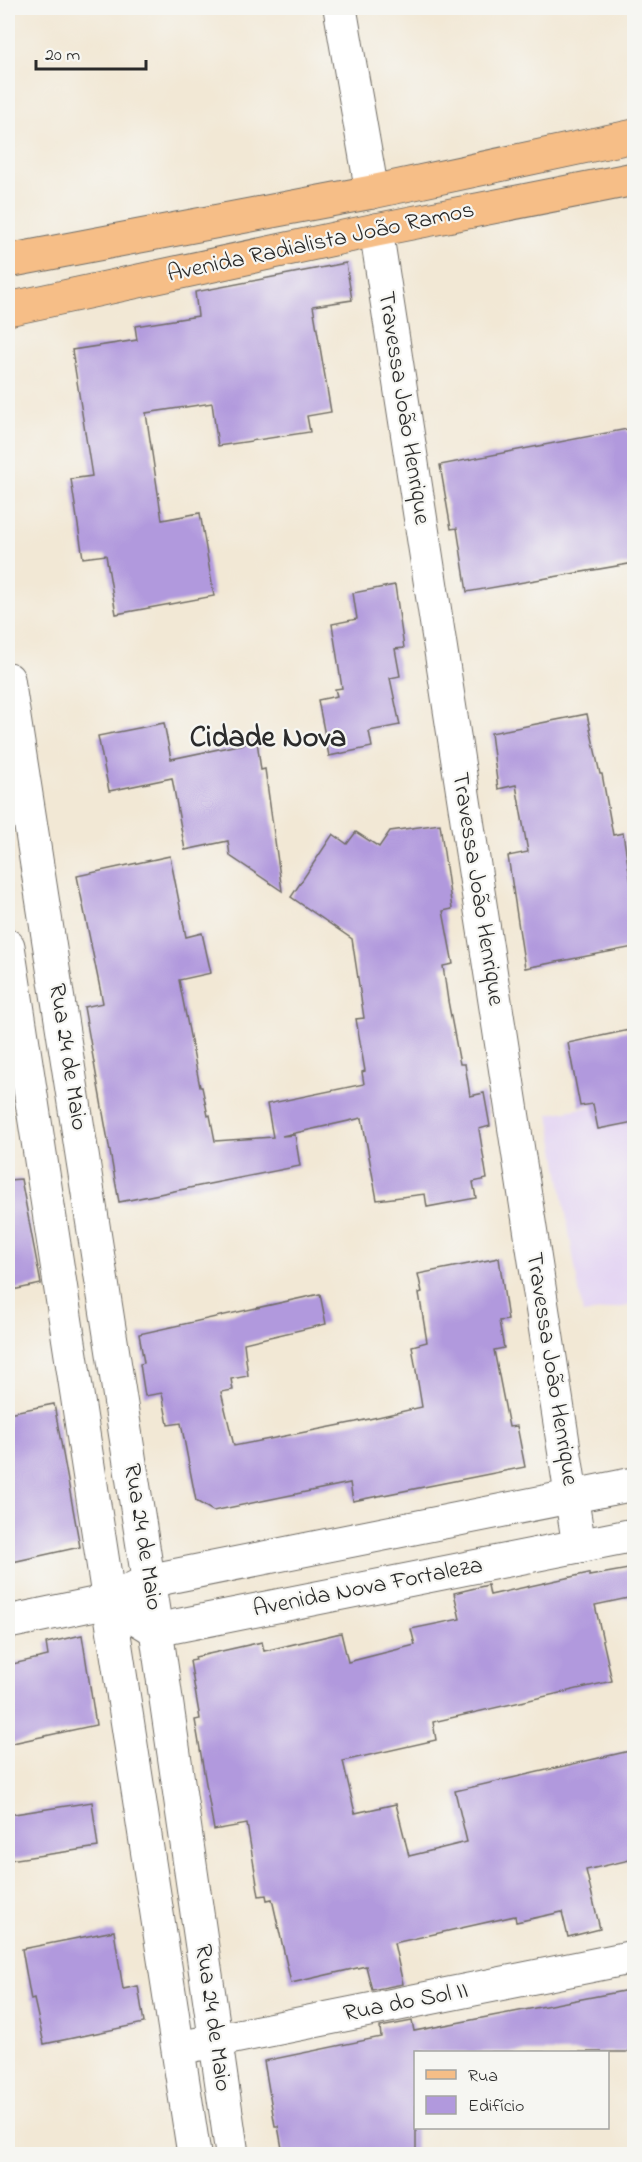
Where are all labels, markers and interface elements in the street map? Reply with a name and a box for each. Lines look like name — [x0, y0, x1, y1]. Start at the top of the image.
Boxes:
scale bar — [36, 33, 146, 71]
text: 20 m — [45, 43, 80, 69]
street label: Avenida Radialista João Ramos — [164, 193, 478, 293]
street label: Travessa João Henrique — [367, 289, 439, 527]
district label: Cidade Nova — [190, 717, 346, 761]
street label: Travessa João Henrique — [441, 770, 513, 1008]
street label: Rua 24 de Maio — [38, 981, 96, 1133]
street label: Travessa João Henrique — [515, 1250, 587, 1488]
street label: Rua 24 de Maio — [113, 1461, 171, 1613]
street label: Avenida Nova Fortaleza — [250, 1549, 486, 1627]
street label: Rua 24 de Maio — [184, 1942, 240, 2094]
street label: Rua do Sol II — [341, 1974, 471, 2032]
legend — [414, 2051, 609, 2129]
text: Rua — [468, 2064, 498, 2090]
text: Edifício — [468, 2094, 524, 2120]

